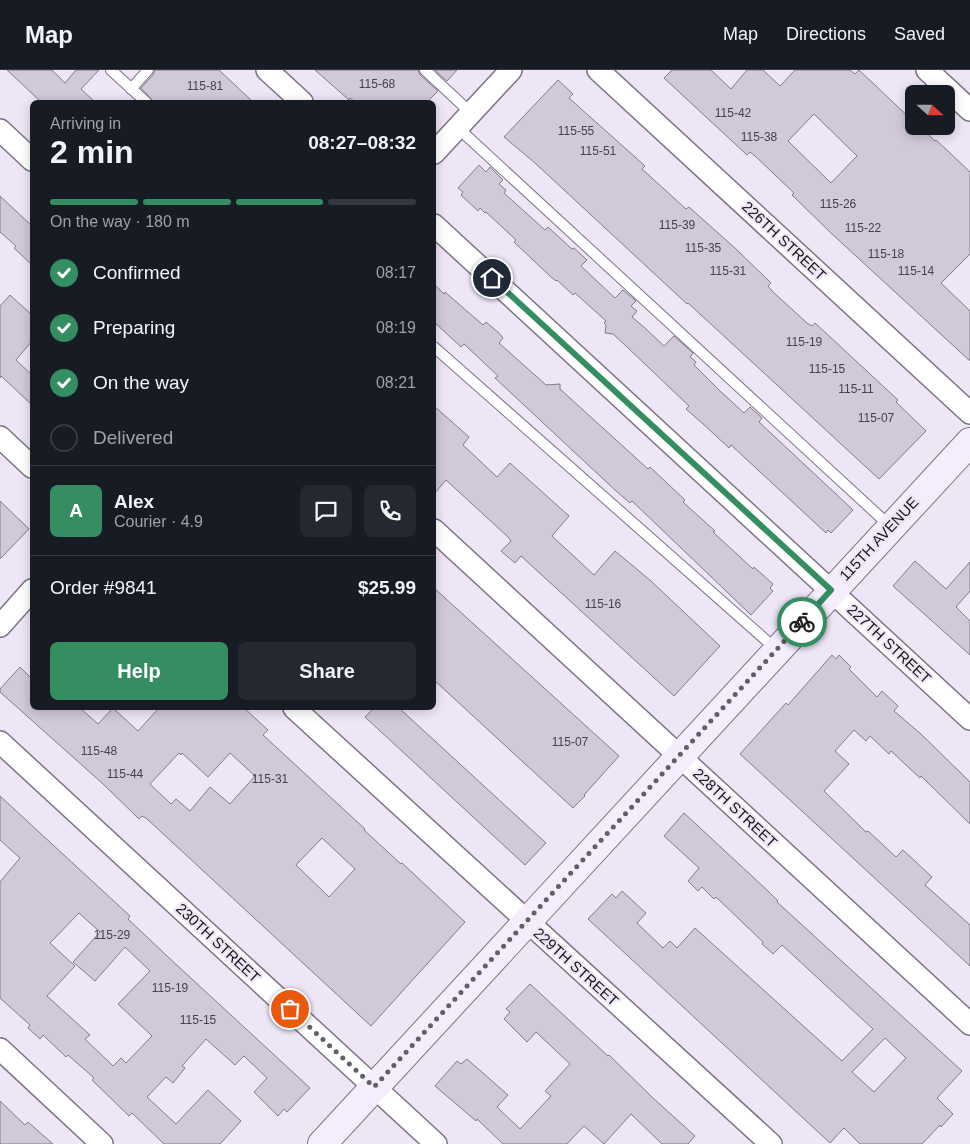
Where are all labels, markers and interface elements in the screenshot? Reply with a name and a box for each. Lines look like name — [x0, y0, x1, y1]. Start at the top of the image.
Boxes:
text: Map — [25, 21, 73, 48]
text: Map — [723, 24, 758, 44]
text: Directions — [786, 24, 866, 44]
text: Saved — [894, 24, 945, 44]
house number: 115-68 — [359, 77, 396, 91]
house number: 115-81 — [187, 79, 224, 93]
north arrow — [905, 85, 955, 135]
map controls — [905, 85, 955, 135]
house number: 115-42 — [715, 106, 752, 120]
text: Arriving in — [50, 115, 121, 132]
house number: 115-55 — [558, 124, 595, 138]
house number: 115-38 — [741, 130, 778, 144]
text: 08:27–08:32 — [308, 132, 416, 153]
text: 2 min — [50, 134, 134, 170]
house number: 115-51 — [580, 144, 617, 158]
street label: 226TH STREET — [739, 197, 830, 284]
house number: 115-26 — [820, 197, 857, 211]
text: On the way · 180 m — [50, 213, 190, 230]
house number: 115-39 — [659, 218, 696, 232]
house number: 115-22 — [845, 221, 882, 235]
house number: 115-35 — [685, 241, 722, 255]
house number: 115-18 — [868, 247, 905, 261]
pin — [471, 257, 513, 299]
icon: check — [50, 259, 78, 287]
text: Confirmed — [93, 262, 181, 283]
text: 08:17 — [376, 264, 416, 281]
icon: home — [478, 264, 506, 292]
house number: 115-31 — [710, 264, 747, 278]
house number: 115-14 — [898, 264, 935, 278]
icon: check — [50, 314, 78, 342]
text: Preparing — [93, 317, 175, 338]
text: 08:19 — [376, 319, 416, 336]
house number: 115-19 — [786, 335, 823, 349]
house number: 115-15 — [809, 362, 846, 376]
icon: check — [50, 369, 78, 397]
text: On the way — [93, 372, 189, 393]
text: 08:21 — [376, 374, 416, 391]
house number: 115-11 — [838, 382, 874, 396]
house number: 115-07 — [858, 411, 895, 425]
text: Delivered — [93, 427, 173, 448]
button: chat — [300, 485, 352, 537]
button: phone — [364, 485, 416, 537]
text: Alex — [114, 491, 154, 512]
street label: 115TH AVENUE — [836, 493, 922, 584]
text: A — [69, 500, 83, 521]
text: Courier · 4.9 — [114, 513, 203, 530]
text: Order #9841 — [50, 577, 157, 598]
text: $25.99 — [358, 577, 416, 598]
house number: 115-16 — [585, 597, 622, 611]
courier — [777, 597, 827, 647]
street label: 227TH STREET — [844, 600, 935, 687]
icon: bike — [788, 608, 816, 636]
button: Help — [50, 642, 228, 700]
button: Share — [238, 642, 416, 700]
house number: 115-07 — [552, 735, 589, 749]
house number: 115-48 — [81, 744, 118, 758]
street label: 228TH STREET — [690, 764, 781, 851]
house number: 115-44 — [107, 767, 144, 781]
house number: 115-31 — [252, 772, 289, 786]
street label: 230TH STREET — [173, 899, 264, 986]
street label: 229TH STREET — [530, 924, 622, 1009]
house number: 115-29 — [94, 928, 131, 942]
house number: 115-19 — [152, 981, 189, 995]
pin — [269, 988, 311, 1030]
icon: bag — [276, 995, 304, 1023]
house number: 115-15 — [180, 1013, 217, 1027]

